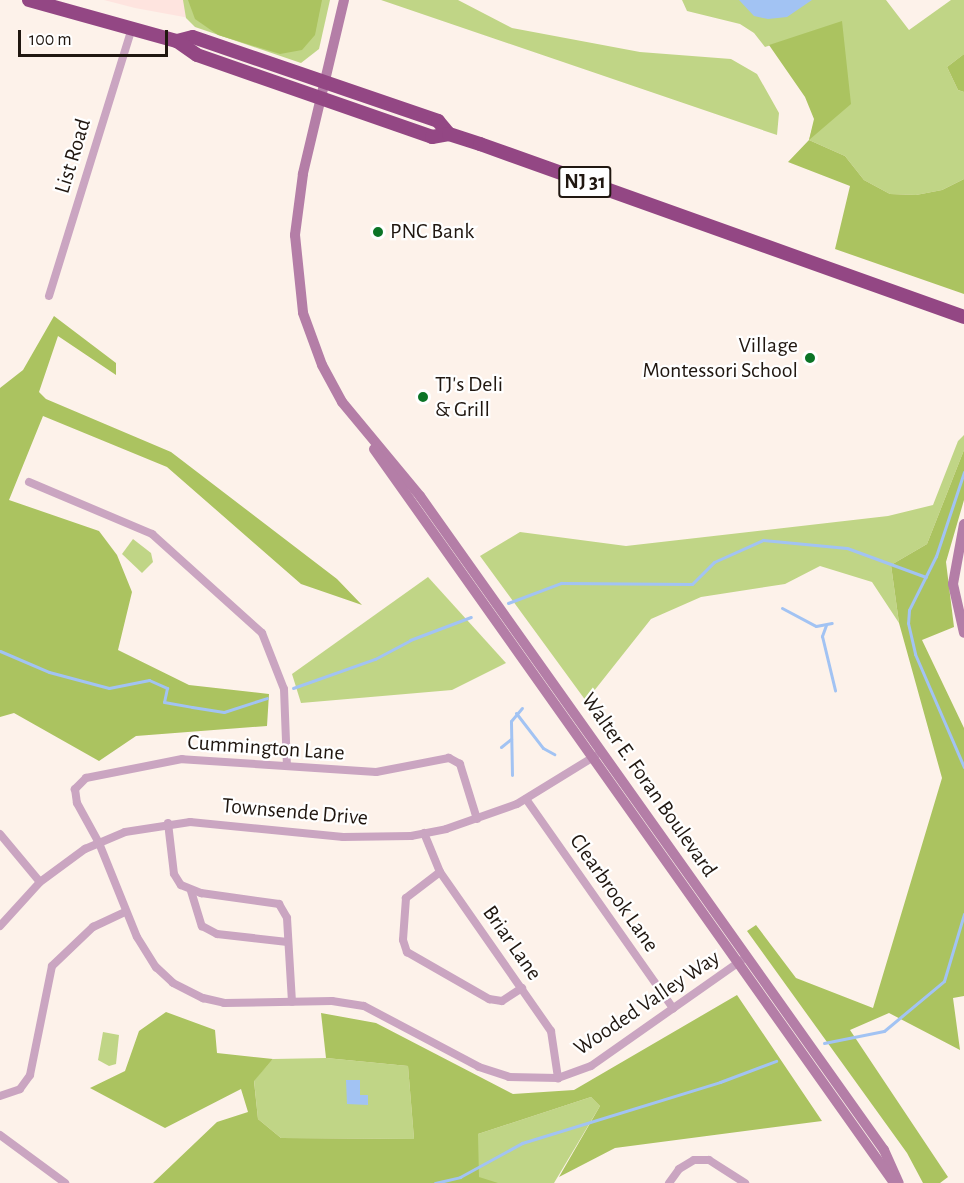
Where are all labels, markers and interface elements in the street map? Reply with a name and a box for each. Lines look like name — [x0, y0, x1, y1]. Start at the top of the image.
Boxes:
scale bar — [21, 18, 171, 56]
text: 100 m — [29, 31, 72, 49]
street label: List Road — [49, 115, 97, 197]
road number: NJ 31 — [558, 164, 612, 200]
place label: PNC Bank — [390, 219, 474, 245]
marker: PNC Bank — [371, 225, 385, 239]
place label: Village Montessori School — [642, 332, 798, 384]
marker: Village Montessori School — [803, 351, 817, 365]
place label: TJ's Deli & Grill — [435, 371, 503, 422]
marker: TJ's Deli & Grill — [416, 390, 430, 404]
street label: Walter E. Foran Boulevard — [575, 688, 723, 882]
street label: Cummington Lane — [187, 729, 345, 767]
street label: Townsende Drive — [221, 792, 369, 832]
street label: Clearbrook Lane — [564, 829, 664, 957]
street label: Briar Lane — [477, 900, 547, 986]
street label: Wooded Valley Way — [569, 945, 725, 1061]

